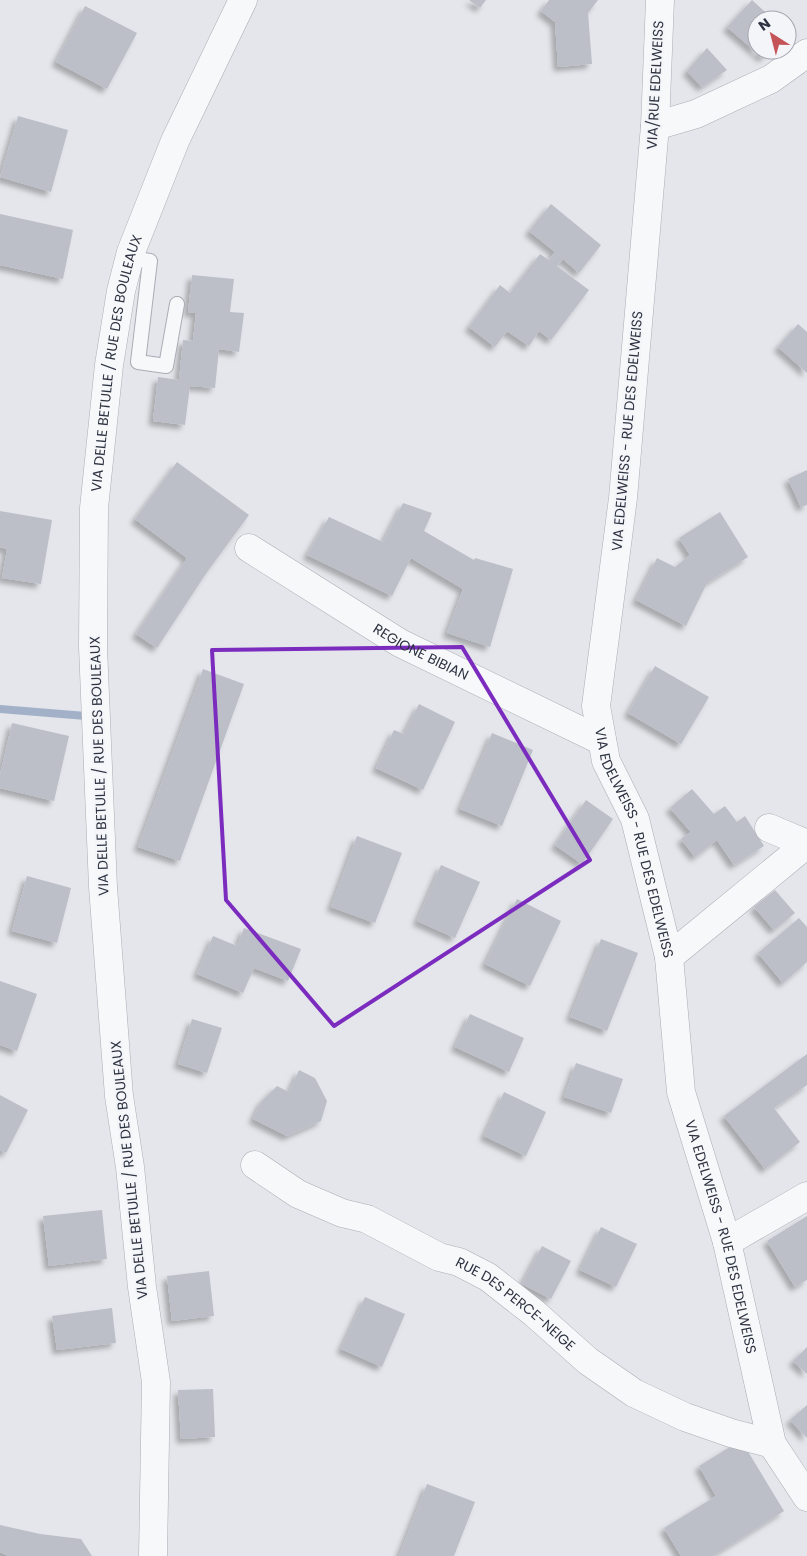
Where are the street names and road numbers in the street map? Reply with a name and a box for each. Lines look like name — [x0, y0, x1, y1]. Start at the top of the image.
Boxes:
street label: VIA/RUE EDELWEISS — [642, 20, 668, 150]
street label: VIA DELLE BETULLE / RUE DES BOULEAUX — [86, 231, 147, 493]
street label: VIA EDELWEISS - RUE DES EDELWEISS — [607, 310, 647, 552]
street label: REGIONE BIBIAN — [369, 619, 472, 685]
street label: VIA DELLE BETULLE / RUE DES BOULEAUX — [84, 635, 114, 896]
street label: VIA EDELWEISS - RUE DES EDELWEISS — [590, 726, 679, 960]
street label: VIA DELLE BETULLE / RUE DES BOULEAUX — [105, 1039, 153, 1300]
street label: VIA EDELWEISS - RUE DES EDELWEISS — [680, 1117, 762, 1356]
street label: RUE DES PERCE-NEIGE — [452, 1252, 580, 1355]

